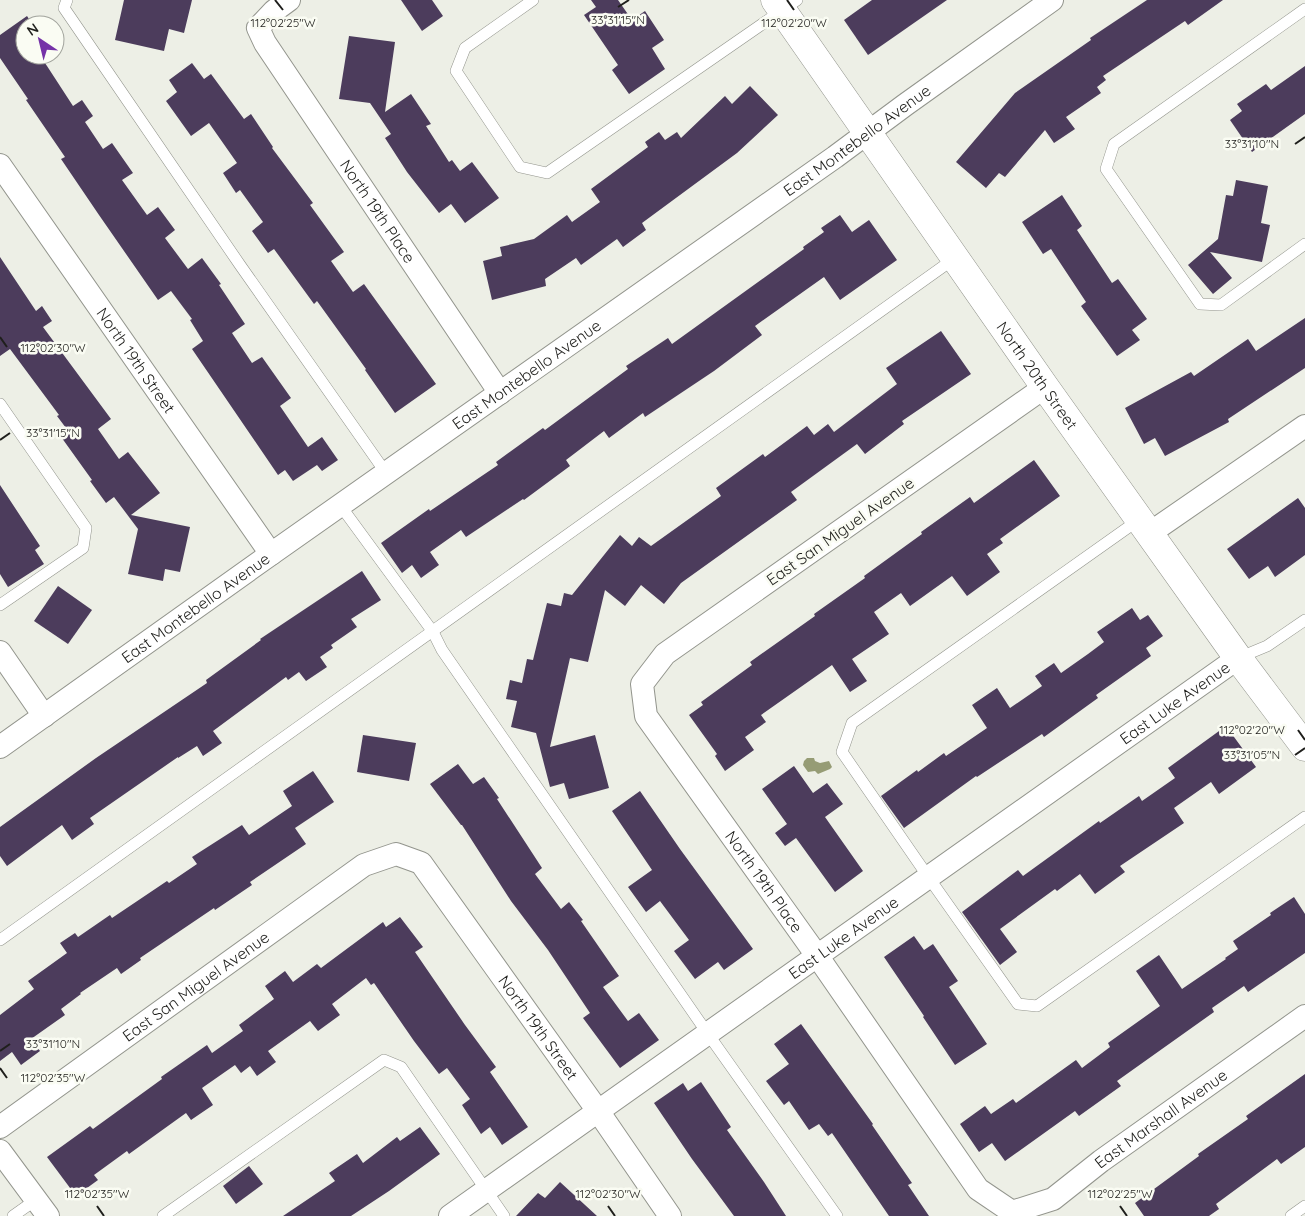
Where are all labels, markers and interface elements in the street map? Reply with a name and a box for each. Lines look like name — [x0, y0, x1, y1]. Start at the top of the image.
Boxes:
text: 33°31'15"N — [591, 12, 645, 27]
north arrow — [15, 15, 65, 65]
text: 112°02'25"W — [251, 15, 316, 30]
text: 112°02'20"W — [761, 15, 827, 30]
text: N — [23, 19, 42, 40]
street label: East Montebello Avenue — [779, 80, 935, 200]
text: 33°31'10"N — [1225, 136, 1279, 151]
street label: North 19th Place — [336, 156, 420, 267]
street label: North 19th Street — [92, 304, 180, 417]
street label: East Montebello Avenue — [448, 315, 605, 433]
street label: North 20th Street — [992, 318, 1082, 433]
text: 112°02'30"W — [20, 340, 86, 355]
text: 33°31'15"N — [26, 425, 80, 440]
street label: East San Miguel Avenue — [762, 472, 918, 590]
street label: East Montebello Avenue — [117, 548, 274, 667]
street label: East Luke Avenue — [1116, 657, 1234, 749]
text: 112°02'20"W — [1219, 722, 1285, 737]
text: 33°31'05"N — [1224, 747, 1280, 762]
street label: North 19th Place — [721, 827, 807, 936]
street label: East Luke Avenue — [784, 892, 902, 983]
street label: East San Miguel Avenue — [118, 927, 273, 1046]
street label: North 19th Street — [494, 971, 583, 1084]
text: 33°31'10"N — [26, 1036, 80, 1051]
street label: East Marshall Avenue — [1090, 1065, 1231, 1172]
text: 112°02'35"W — [21, 1070, 86, 1085]
text: 112°02'35"W — [65, 1186, 130, 1201]
text: 112°02'30"W — [575, 1186, 641, 1201]
text: 112°02'25"W — [1088, 1186, 1153, 1201]

